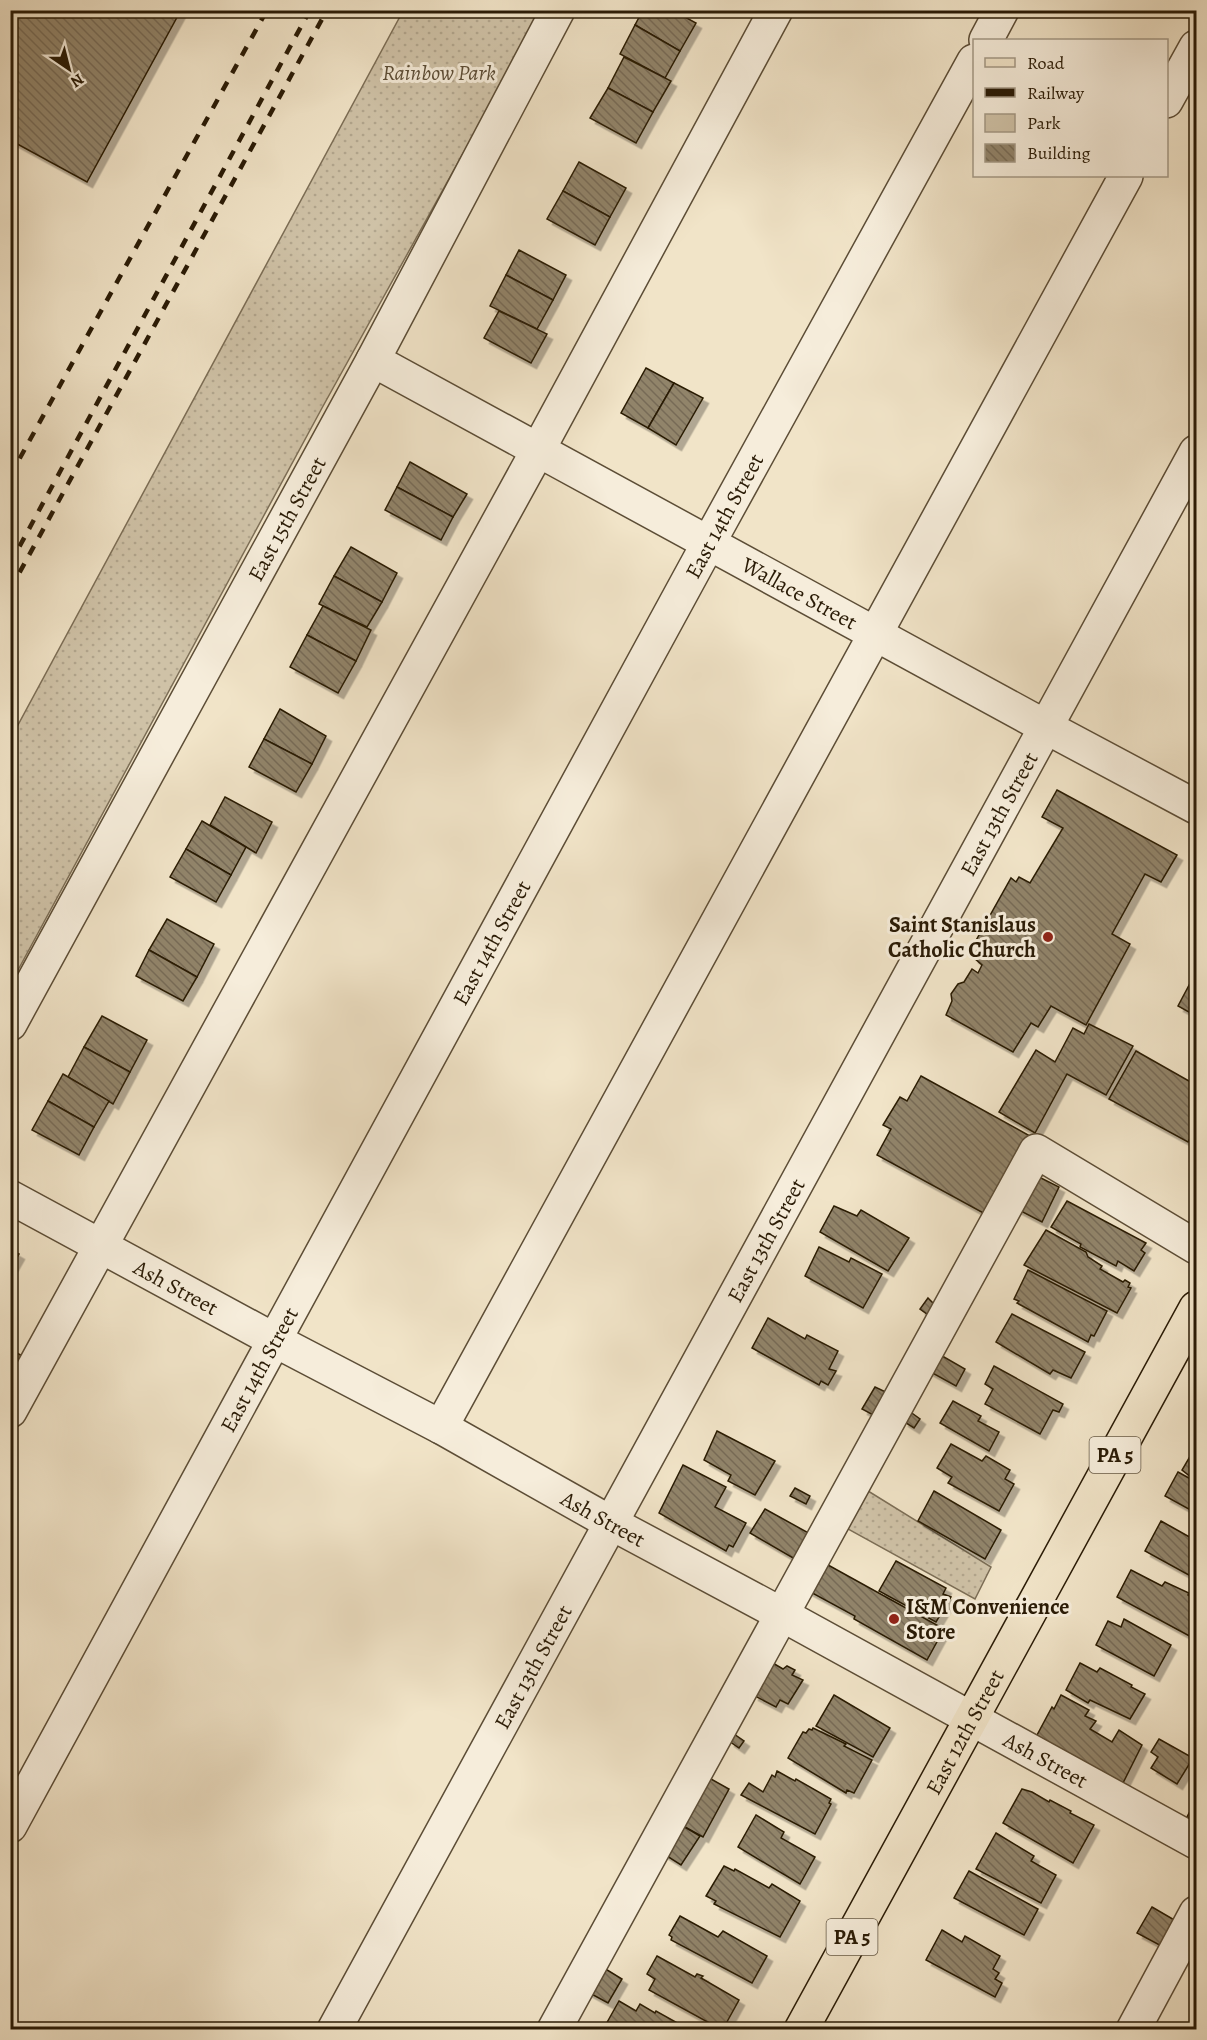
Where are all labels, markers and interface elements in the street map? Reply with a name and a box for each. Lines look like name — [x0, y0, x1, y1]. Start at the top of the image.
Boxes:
north arrow — [39, 39, 99, 99]
legend — [973, 39, 1168, 177]
text: Road — [1027, 51, 1065, 75]
park label: Rainbow Park — [382, 58, 496, 88]
text: N — [66, 68, 88, 93]
text: Railway — [1027, 81, 1085, 105]
text: Park — [1027, 111, 1061, 135]
text: Building — [1027, 141, 1091, 165]
street label: East 14th Street — [678, 448, 771, 584]
street label: East 15th Street — [241, 451, 333, 587]
street label: Wallace Street — [735, 549, 862, 637]
street label: East 13th Street — [953, 747, 1045, 882]
street label: East 14th Street — [446, 875, 538, 1011]
place label: Saint Stanislaus Catholic Church — [888, 910, 1036, 965]
marker: Saint Stanislaus Catholic Church — [1041, 930, 1055, 944]
street label: East 13th Street — [720, 1173, 812, 1308]
street label: Ash Street — [127, 1252, 223, 1323]
street label: East 14th Street — [213, 1302, 306, 1438]
road number: PA 5 — [1090, 1437, 1140, 1473]
street label: Ash Street — [555, 1483, 650, 1555]
place label: I&M Convenience Store — [906, 1592, 1070, 1647]
street label: East 13th Street — [487, 1600, 579, 1735]
marker: I&M Convenience Store — [887, 1612, 901, 1626]
street label: East 12th Street — [919, 1664, 1012, 1800]
street label: Ash Street — [997, 1725, 1093, 1796]
road number: PA 5 — [826, 1919, 878, 1955]

